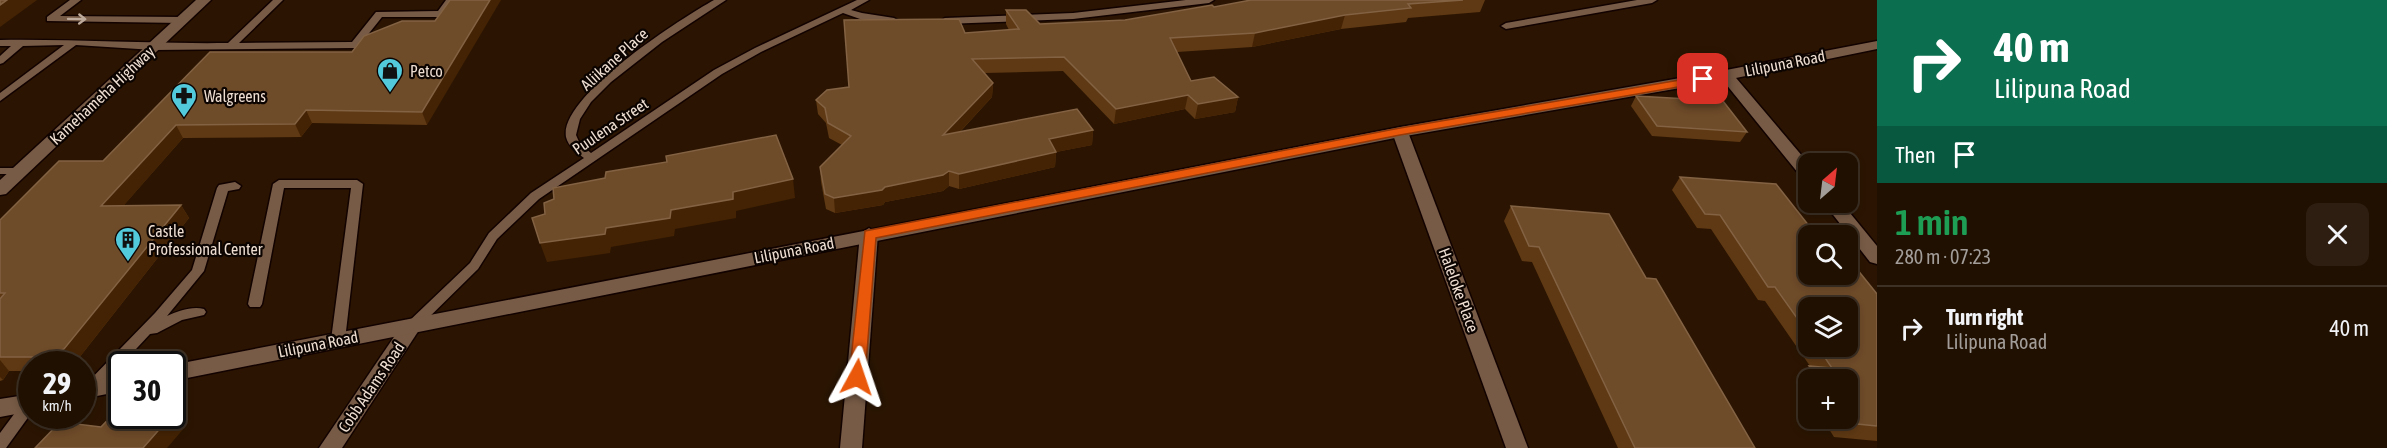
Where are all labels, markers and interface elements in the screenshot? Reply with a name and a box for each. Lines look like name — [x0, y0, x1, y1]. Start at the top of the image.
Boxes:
one-way arrow — [66, 14, 86, 25]
text: 40 m — [1994, 23, 2069, 71]
street label: Aliikane Place — [577, 24, 651, 94]
icon: right — [1895, 24, 1973, 102]
street label: Kamehameha Highway — [46, 42, 159, 149]
street label: Lilipuna Road — [1744, 46, 1827, 81]
pin — [1677, 53, 1728, 104]
shop icon: Petco — [375, 56, 405, 94]
place label: Petco — [410, 62, 443, 80]
icon: arrive — [1686, 62, 1719, 95]
text: Lilipuna Road — [1994, 73, 2131, 104]
pharmacy icon: Walgreens — [169, 81, 199, 119]
place label: Walgreens — [204, 87, 266, 106]
street label: Puulena Street — [569, 94, 651, 158]
icon: arrive — [1948, 138, 1981, 171]
text: Then — [1895, 142, 1936, 168]
north arrow — [1798, 153, 1858, 213]
map controls — [1798, 153, 1858, 429]
text: 1 min — [1895, 201, 1969, 243]
button: close — [2306, 203, 2369, 266]
place label: Castle Professional Center — [148, 222, 263, 258]
building icon: Castle Professional Center — [113, 225, 143, 263]
button: search — [1798, 225, 1858, 285]
street label: Lilipuna Road — [753, 233, 836, 268]
street label: Haleloke Place — [1435, 245, 1483, 335]
text: 280 m · 07:23 — [1895, 245, 1991, 268]
button: layers — [1798, 297, 1858, 357]
text: Turn right — [1946, 304, 2023, 330]
icon: right — [1895, 312, 1928, 345]
text: 40 m — [2329, 315, 2369, 341]
street label: Lilipuna Road — [277, 327, 360, 362]
text: Lilipuna Road — [1946, 330, 2047, 353]
street label: Cobb Adams Road — [334, 339, 408, 435]
position arrow — [825, 345, 889, 409]
speed limit sign: 30 — [108, 351, 186, 429]
text: 29 — [43, 366, 71, 400]
button: + — [1798, 369, 1858, 429]
text: km/h — [42, 397, 72, 414]

